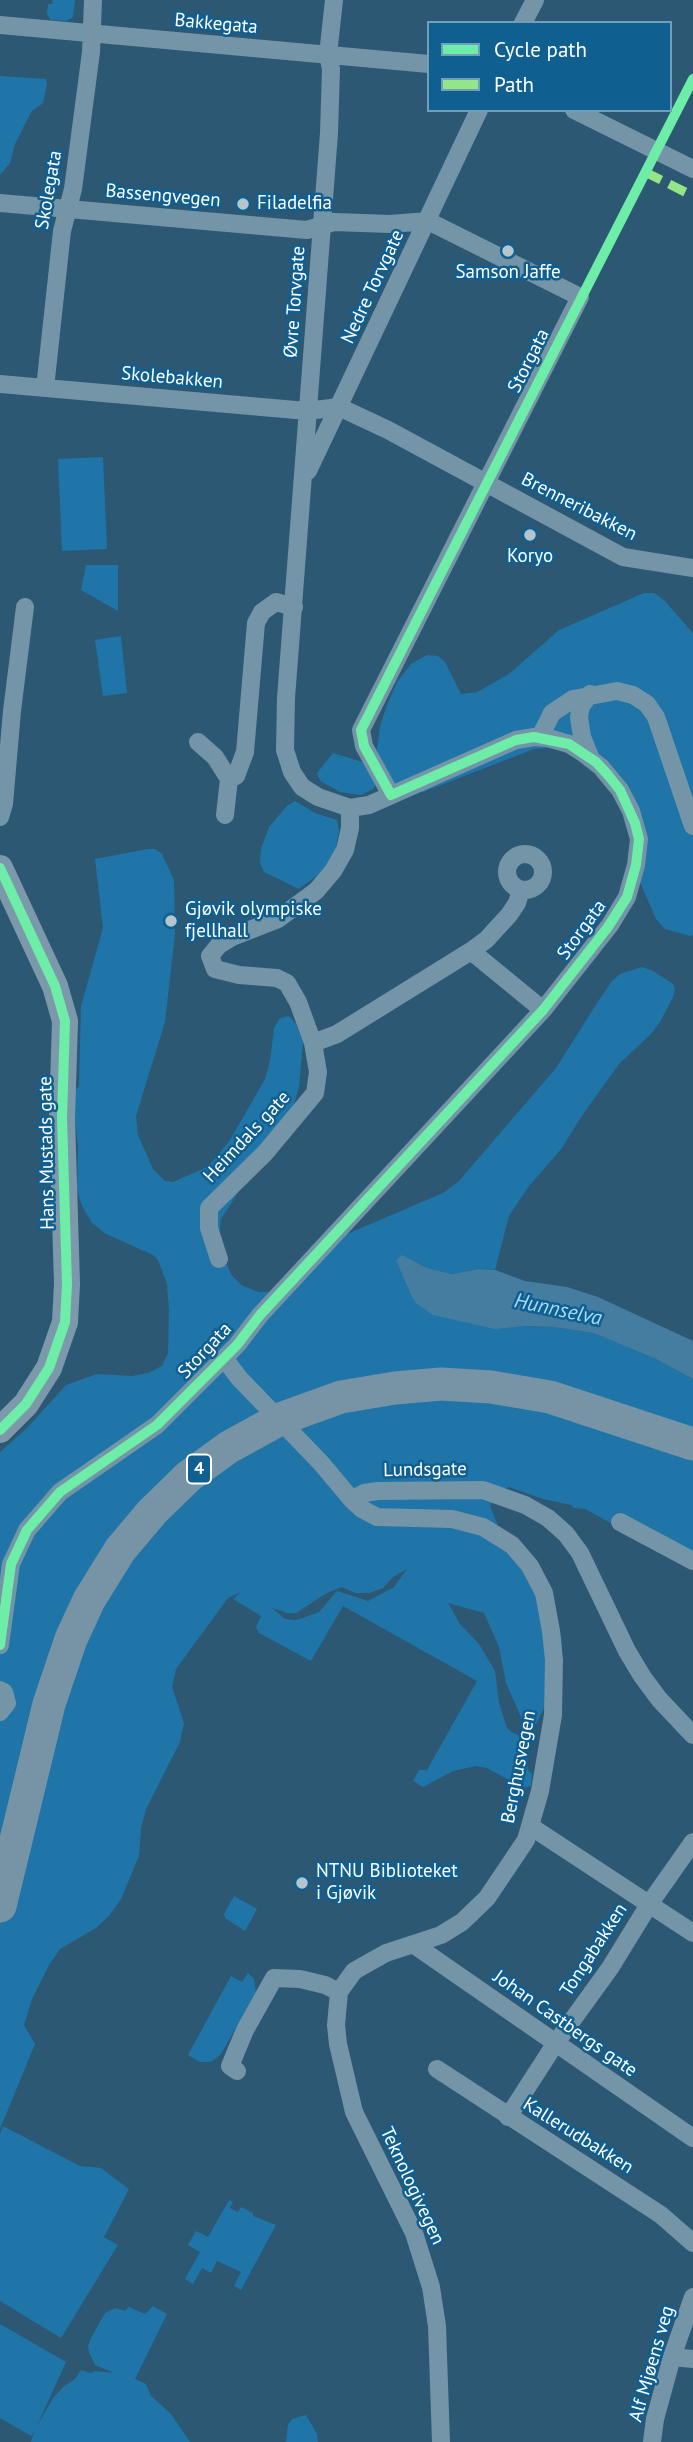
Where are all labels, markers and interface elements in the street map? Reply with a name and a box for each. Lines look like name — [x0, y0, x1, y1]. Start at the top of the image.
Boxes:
street label: Bakkegata — [173, 9, 259, 39]
legend — [427, 21, 672, 112]
text: Cycle path — [494, 36, 587, 63]
text: Path — [494, 71, 534, 98]
street label: Skolegata — [31, 149, 67, 231]
street label: Bassengvegen — [105, 180, 221, 212]
place label: Filadelfia — [257, 193, 332, 215]
marker: Filadelfia — [235, 196, 251, 212]
street label: Nedre Torvgate — [337, 226, 409, 348]
marker: Samson Jaffe — [500, 243, 516, 259]
street label: Øvre Torvgate — [280, 245, 310, 359]
place label: Samson Jaffe — [455, 262, 561, 284]
street label: Storgata — [503, 325, 555, 397]
street label: Skolebakken — [120, 362, 224, 394]
street label: Brenneribakken — [517, 468, 641, 546]
marker: Koryo — [522, 527, 538, 543]
place label: Koryo — [507, 546, 553, 568]
street label: Storgata — [553, 896, 611, 964]
place label: Gjøvik olympiske fjellhall — [185, 899, 322, 943]
marker: Gjøvik olympiske fjellhall — [163, 913, 179, 929]
street label: Hans Mustads gate — [34, 1076, 60, 1230]
street label: Heimdals gate — [199, 1087, 295, 1187]
water label: Hunnselva — [512, 1288, 604, 1332]
street label: Storgata — [173, 1318, 237, 1384]
road number: 4 — [187, 1454, 211, 1484]
street label: Lundsgate — [383, 1458, 467, 1482]
street label: Berghusvegen — [497, 1709, 541, 1825]
place label: NTNU Biblioteket i Gjøvik — [316, 1861, 458, 1905]
marker: NTNU Biblioteket i Gjøvik — [294, 1875, 310, 1891]
street label: Tongabakken — [556, 1899, 632, 2001]
street label: Johan Castbergs gate — [489, 1966, 641, 2082]
street label: Kallerudbakken — [519, 2093, 637, 2179]
street label: Teknologivegen — [375, 2124, 449, 2248]
street label: Alf Mjøens veg — [625, 2303, 679, 2425]

